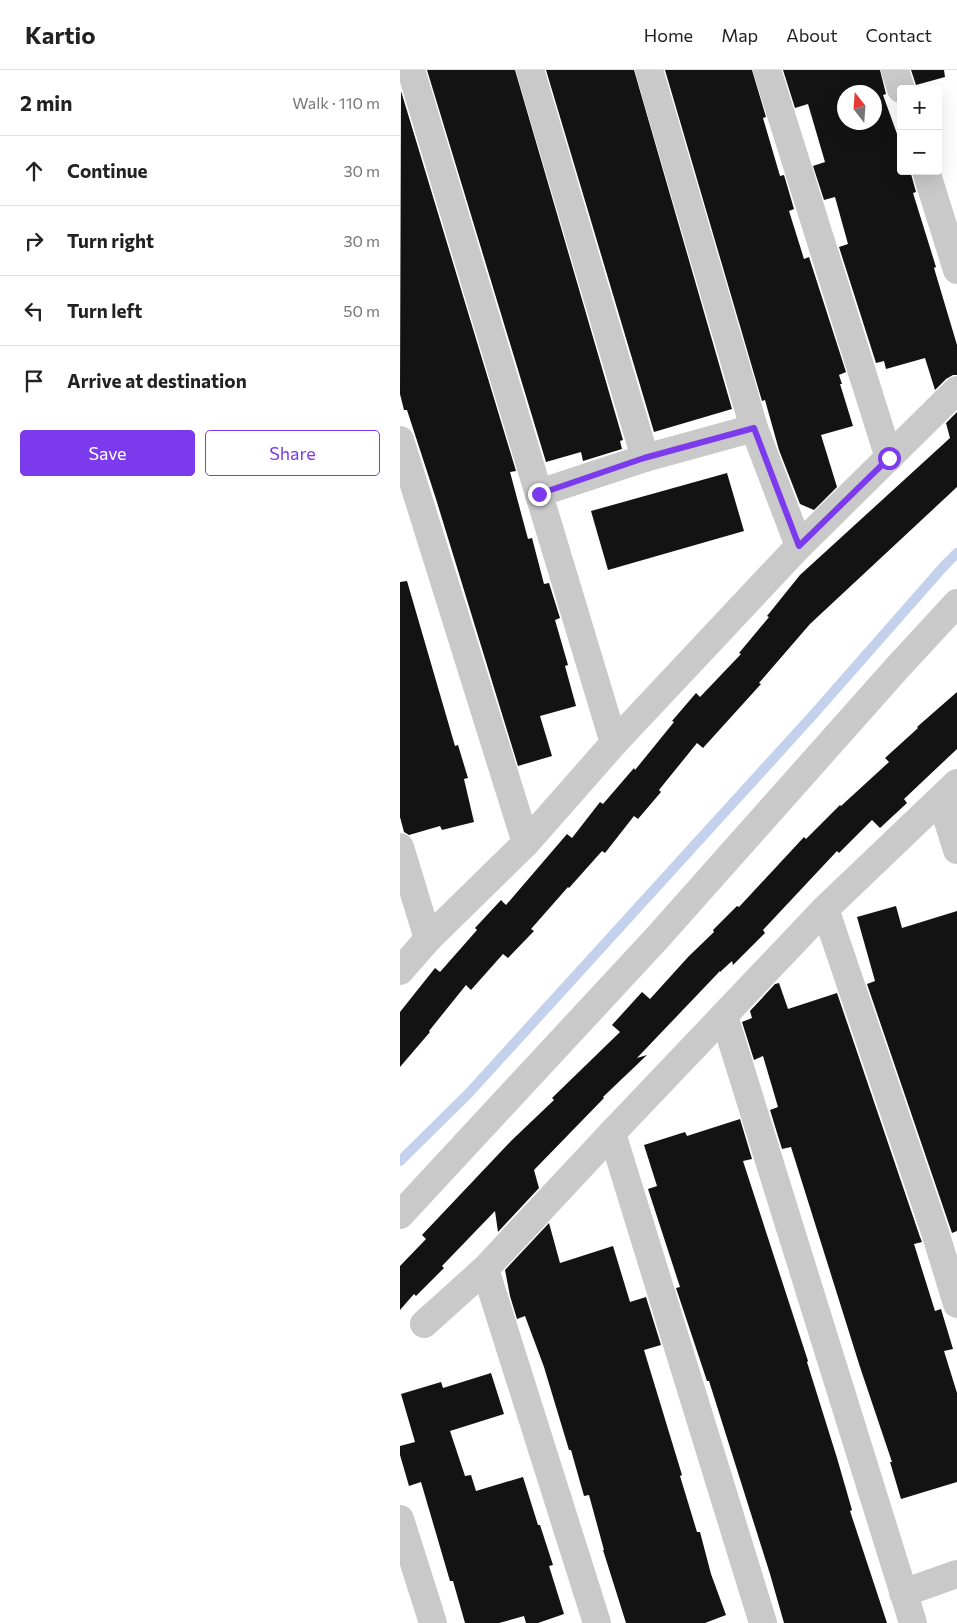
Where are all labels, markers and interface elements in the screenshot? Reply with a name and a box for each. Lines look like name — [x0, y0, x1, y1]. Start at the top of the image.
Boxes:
text: Kartio — [25, 20, 95, 49]
text: Home — [644, 24, 693, 46]
text: Map — [721, 24, 758, 46]
text: About — [786, 24, 838, 46]
text: Contact — [866, 24, 932, 46]
north arrow — [837, 85, 882, 130]
map controls — [897, 85, 942, 175]
button: + — [897, 85, 942, 130]
text: 2 min — [20, 90, 72, 115]
text: Walk · 110 m — [292, 93, 380, 112]
button: − — [897, 130, 942, 175]
icon: ahead — [20, 157, 48, 185]
text: Continue — [67, 159, 147, 182]
text: 30 m — [343, 161, 380, 180]
icon: right — [20, 227, 48, 255]
text: Turn right — [67, 229, 154, 252]
text: 30 m — [343, 231, 380, 250]
icon: left — [20, 297, 48, 325]
text: Turn left — [67, 299, 142, 322]
text: 50 m — [343, 301, 380, 320]
icon: arrive — [20, 367, 48, 395]
text: Arrive at destination — [67, 369, 247, 392]
button: Save — [20, 430, 195, 476]
button: Share — [205, 430, 380, 476]
route start — [878, 447, 901, 470]
route end — [528, 483, 551, 506]

